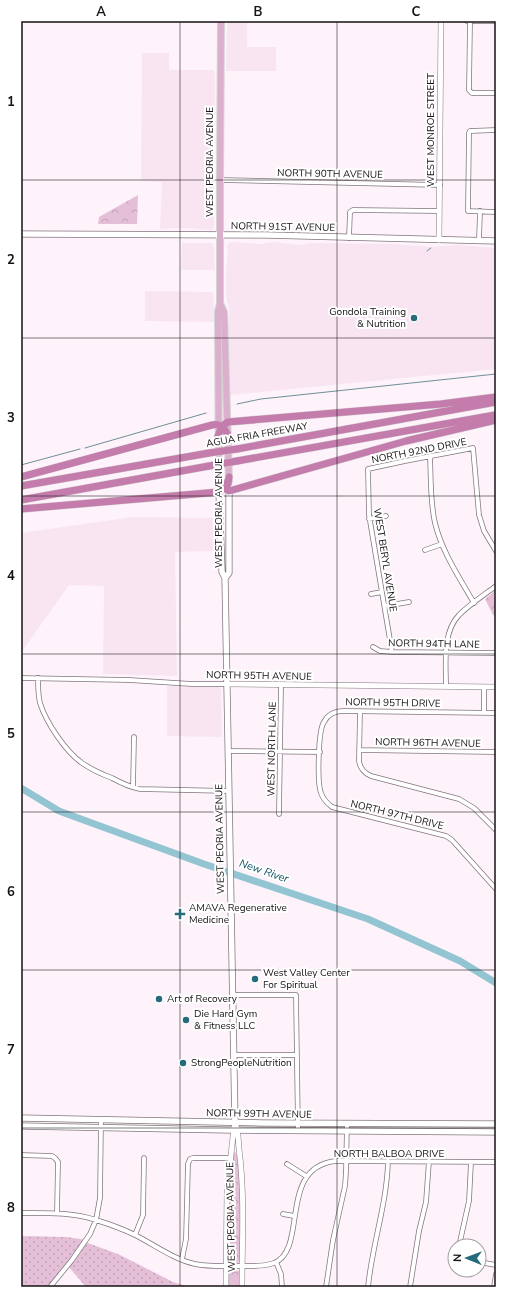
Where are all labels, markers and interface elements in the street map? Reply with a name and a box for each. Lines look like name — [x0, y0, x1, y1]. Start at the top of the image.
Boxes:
text: A — [96, 3, 106, 21]
text: B — [254, 3, 263, 21]
text: C — [412, 3, 421, 21]
street label: WEST MONROE STREET — [424, 73, 438, 187]
text: 1 — [7, 93, 15, 111]
street label: WEST PEORIA AVENUE — [203, 107, 217, 217]
street label: NORTH 90TH AVENUE — [277, 166, 383, 182]
street label: NORTH 91ST AVENUE — [231, 219, 335, 235]
text: 2 — [7, 251, 15, 269]
place label: Gondola Training & Nutrition — [329, 305, 406, 331]
marker: Gondola Training & Nutrition — [409, 313, 419, 323]
text: 3 — [7, 409, 15, 427]
street label: AGUA FRIA FREEWAY — [205, 419, 310, 451]
street label: NORTH 92ND DRIVE — [370, 435, 468, 467]
street label: WEST PEORIA AVENUE — [212, 458, 226, 568]
street label: WEST BERYL AVENUE — [370, 507, 400, 613]
text: 4 — [7, 567, 15, 585]
street label: NORTH 94TH LANE — [388, 636, 480, 652]
street label: NORTH 95TH AVENUE — [206, 668, 312, 684]
street label: NORTH 95TH DRIVE — [345, 695, 441, 711]
street label: WEST NORTH LANE — [264, 701, 280, 797]
text: 5 — [7, 725, 15, 743]
street label: NORTH 96TH AVENUE — [375, 735, 481, 751]
street label: WEST PEORIA AVENUE — [212, 784, 228, 894]
street label: NORTH 97TH DRIVE — [349, 797, 445, 833]
water label: New River — [237, 856, 292, 887]
text: 6 — [7, 883, 15, 901]
place label: AMAVA Regenerative Medicine — [189, 901, 287, 927]
marker: AMAVA Regenerative Medicine — [174, 908, 186, 920]
place label: West Valley Center For Spiritual — [263, 966, 350, 992]
marker: West Valley Center For Spiritual — [250, 974, 260, 984]
place label: Art of Recovery — [167, 992, 238, 1006]
marker: Art of Recovery — [154, 994, 164, 1004]
place label: Die Hard Gym & Fitness LLC — [194, 1007, 257, 1033]
marker: Die Hard Gym & Fitness LLC — [181, 1015, 191, 1025]
text: 7 — [7, 1041, 15, 1059]
place label: StrongPeopleNutrition — [191, 1056, 292, 1070]
marker: StrongPeopleNutrition — [178, 1058, 188, 1068]
street label: NORTH 99TH AVENUE — [206, 1106, 312, 1122]
street label: NORTH BALBOA DRIVE — [334, 1147, 445, 1161]
street label: WEST PEORIA AVENUE — [223, 1162, 239, 1272]
text: 8 — [7, 1199, 15, 1217]
north arrow — [447, 1238, 487, 1278]
text: N — [450, 1254, 465, 1262]

